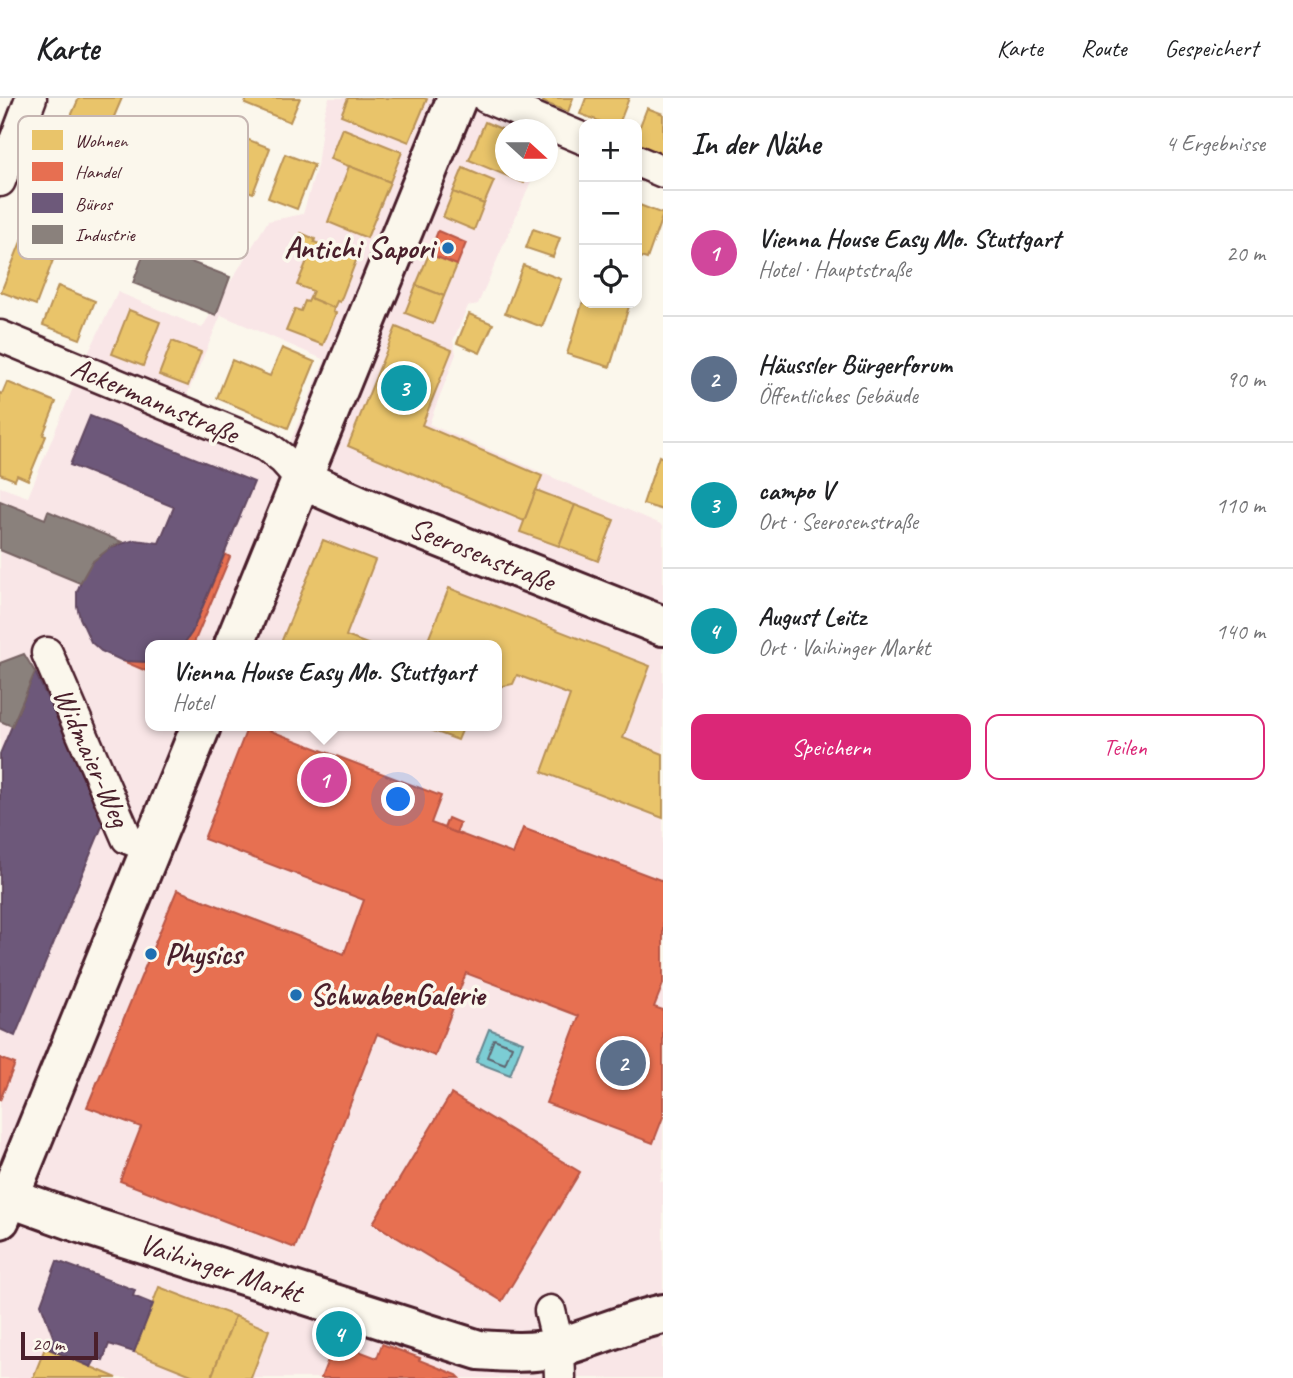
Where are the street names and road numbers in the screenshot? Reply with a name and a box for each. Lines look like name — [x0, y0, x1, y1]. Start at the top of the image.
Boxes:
street label: Ackermannstraße — [66, 348, 246, 453]
street label: Seerosenstraße — [404, 508, 562, 601]
street label: Widmaier-Weg — [44, 681, 140, 834]
street label: Vaihinger Markt — [135, 1224, 310, 1313]

